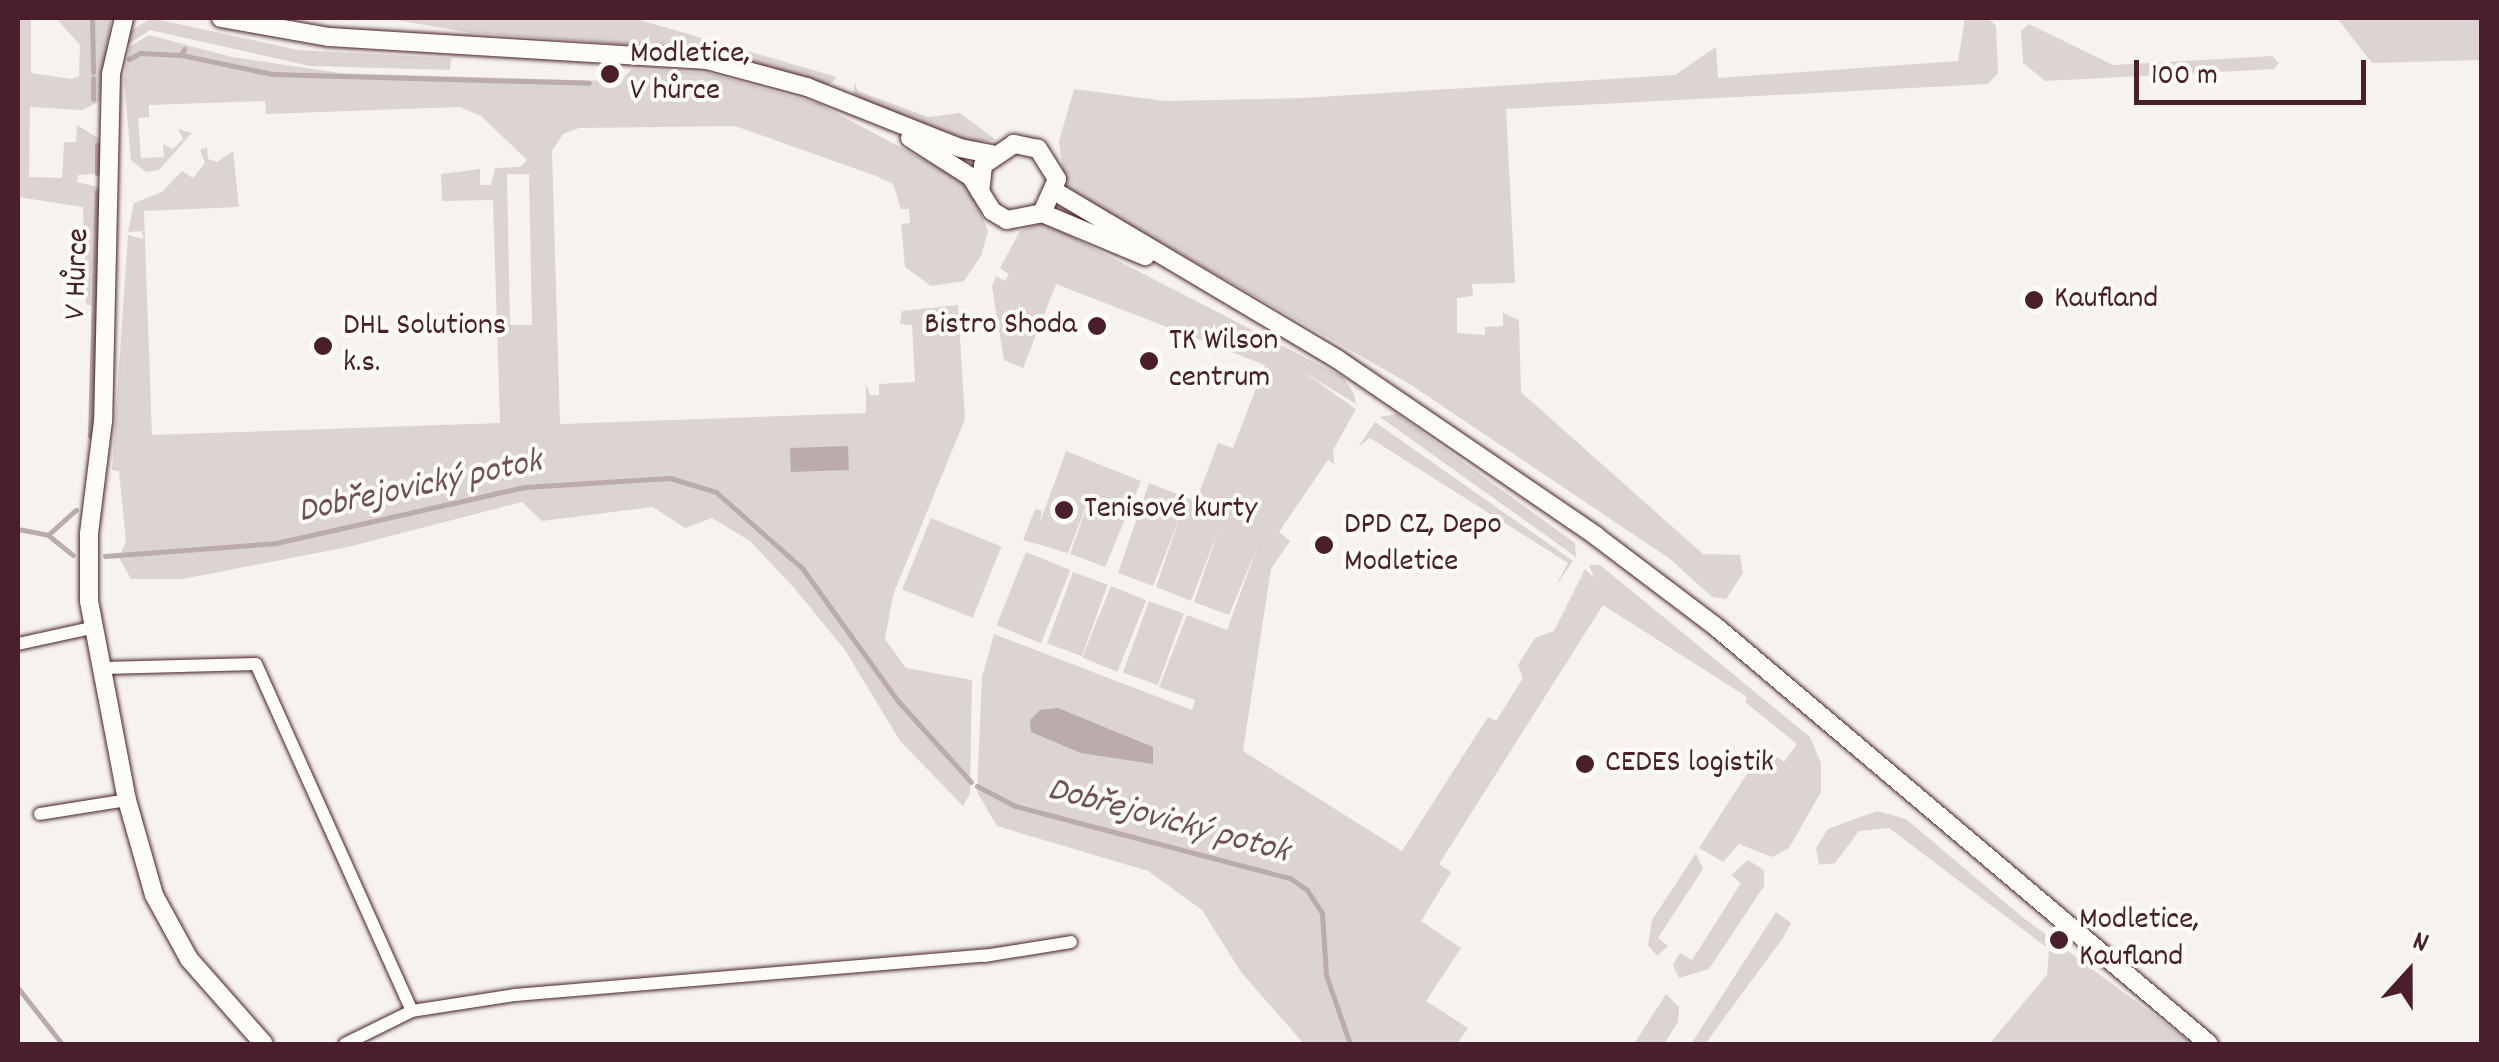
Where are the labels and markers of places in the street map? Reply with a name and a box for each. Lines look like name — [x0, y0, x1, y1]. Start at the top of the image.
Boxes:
place label: Modletice, V hůrce — [630, 37, 750, 112]
marker: Modletice, V hůrce — [599, 63, 621, 85]
place label: Kaufland — [2054, 281, 2158, 319]
marker: Kaufland — [2023, 289, 2045, 311]
place label: Bistro Shoda — [924, 307, 1077, 345]
place label: DHL Solutions k.s. — [343, 309, 506, 384]
marker: Bistro Shoda — [1086, 315, 1108, 337]
place label: TK Wilson centrum — [1169, 324, 1278, 399]
marker: DHL Solutions k.s. — [312, 335, 334, 357]
marker: TK Wilson centrum — [1138, 350, 1160, 372]
place label: Tenisové kurty — [1084, 491, 1257, 529]
marker: Tenisové kurty — [1053, 499, 1075, 521]
place label: DPD CZ, Depo Modletice — [1344, 508, 1502, 583]
marker: DPD CZ, Depo Modletice — [1313, 534, 1335, 556]
place label: CEDES logistik — [1605, 745, 1774, 783]
marker: CEDES logistik — [1574, 753, 1596, 775]
place label: Modletice, Kaufland — [2079, 903, 2199, 978]
marker: Modletice, Kaufland — [2048, 929, 2070, 951]

